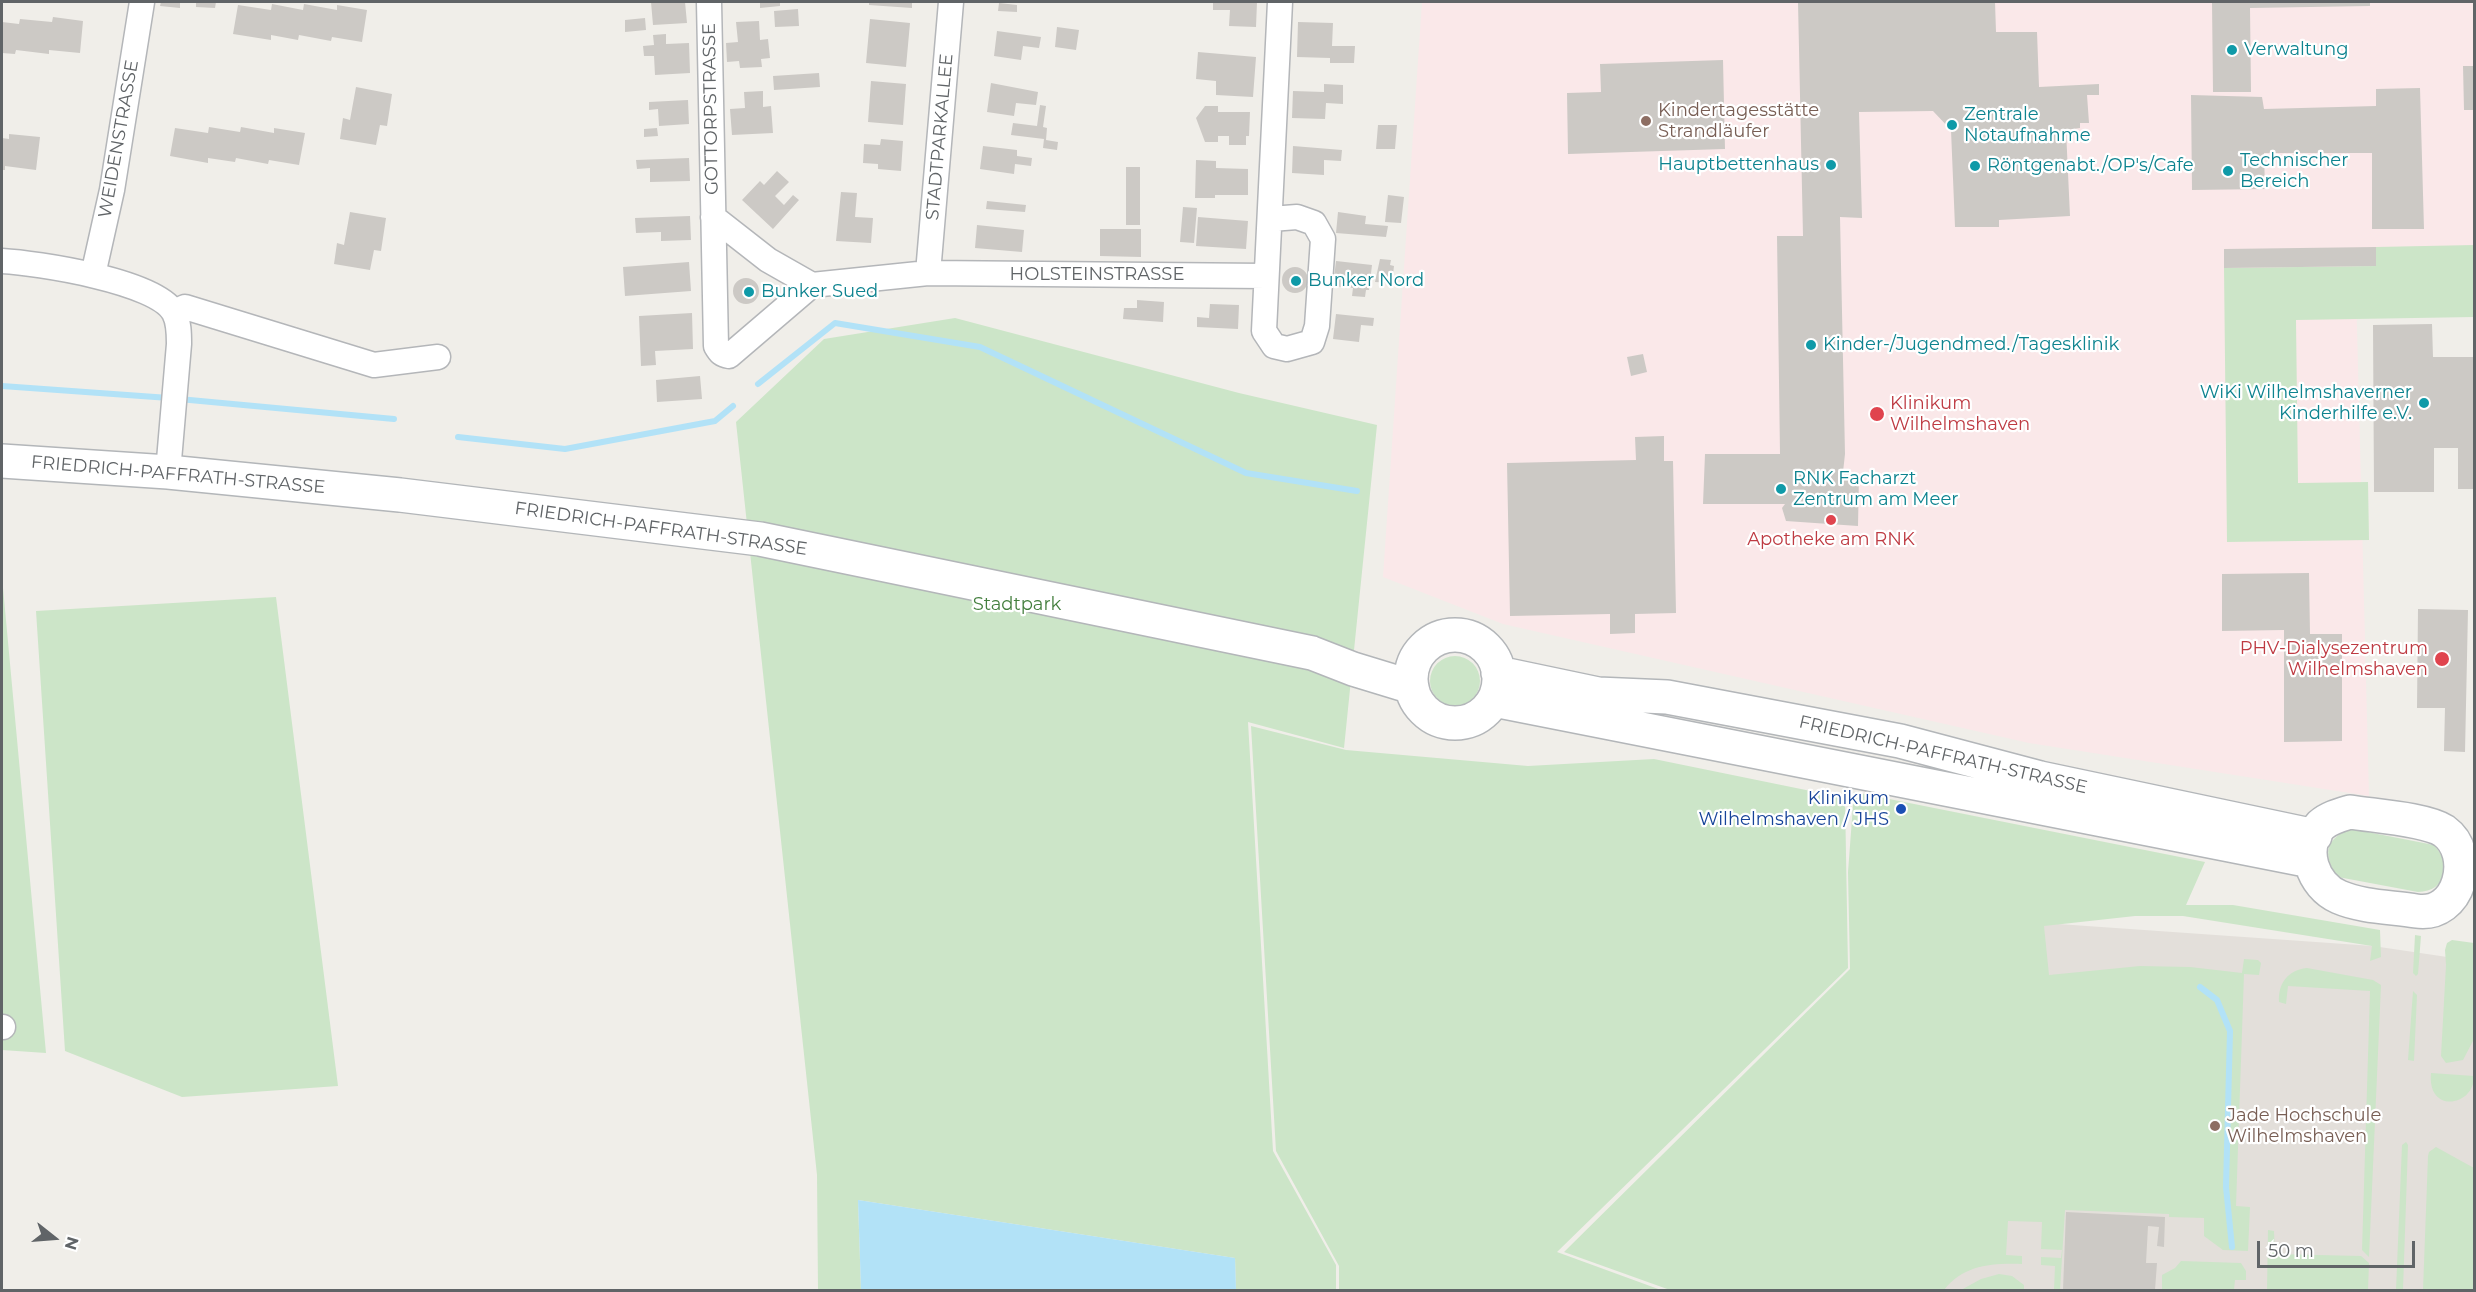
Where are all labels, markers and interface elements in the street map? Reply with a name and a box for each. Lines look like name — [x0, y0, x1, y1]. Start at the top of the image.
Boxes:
street label: GOTTORPSTRASSE — [699, 23, 723, 195]
place label: Verwaltung — [2244, 39, 2349, 61]
marker: Verwaltung — [2225, 43, 2239, 57]
street label: STADTPARKALLEE — [922, 53, 958, 221]
street label: WEIDENSTRASSE — [94, 58, 144, 220]
place label: Kindertagesstätte Strandläufer — [1658, 100, 1819, 142]
place label: Zentrale Notaufnahme — [1964, 104, 2091, 146]
marker: Kindertagesstätte Strandläufer — [1639, 114, 1653, 128]
marker: Zentrale Notaufnahme — [1945, 118, 1959, 132]
place label: Technischer Bereich — [2240, 150, 2348, 192]
place label: Hauptbettenhaus — [1658, 154, 1819, 176]
place label: Röntgenabt./OP's/Cafe — [1987, 155, 2194, 177]
marker: Hauptbettenhaus — [1824, 158, 1838, 172]
marker: Röntgenabt./OP's/Cafe — [1968, 159, 1982, 173]
marker: Technischer Bereich — [2221, 164, 2235, 178]
street label: HOLSTEINSTRASSE — [1010, 264, 1184, 286]
place label: Bunker Nord — [1308, 270, 1424, 292]
marker: Bunker Nord — [1289, 274, 1303, 288]
place label: Bunker Sued — [761, 281, 878, 303]
marker: Bunker Sued — [742, 285, 756, 299]
place label: Kinder-/Jugendmed./Tagesklinik — [1823, 334, 2119, 356]
marker: Kinder-/Jugendmed./Tagesklinik — [1804, 338, 1818, 352]
place label: WiKi Wilhelmshaverner Kinderhilfe e.V. — [2200, 382, 2412, 424]
place label: Klinikum Wilhelmshaven — [1890, 393, 2030, 436]
marker: WiKi Wilhelmshaverner Kinderhilfe e.V. — [2417, 396, 2431, 410]
marker: Klinikum Wilhelmshaven — [1868, 405, 1886, 423]
street label: FRIEDRICH-PAFFRATH-STRASSE — [30, 451, 326, 499]
place label: RNK Facharzt Zentrum am Meer — [1793, 468, 1959, 510]
marker: RNK Facharzt Zentrum am Meer — [1774, 482, 1788, 496]
street label: FRIEDRICH-PAFFRATH-STRASSE — [513, 498, 809, 560]
marker: Apotheke am RNK — [1824, 513, 1838, 527]
place label: Apotheke am RNK — [1747, 529, 1915, 551]
park label: Stadtpark — [973, 594, 1061, 616]
place label: PHV-Dialysezentrum Wilhelmshaven — [2240, 638, 2428, 680]
marker: PHV-Dialysezentrum Wilhelmshaven — [2433, 650, 2451, 668]
street label: FRIEDRICH-PAFFRATH-STRASSE — [1797, 711, 2089, 799]
place label: Klinikum Wilhelmshaven / JHS — [1699, 788, 1889, 830]
marker: Klinikum Wilhelmshaven / JHS — [1894, 802, 1908, 816]
place label: Jade Hochschule Wilhelmshaven — [2227, 1105, 2381, 1148]
marker: Jade Hochschule Wilhelmshaven — [2208, 1119, 2222, 1133]
north arrow — [24, 1208, 84, 1268]
scale bar — [2260, 1229, 2418, 1267]
text: N — [61, 1234, 83, 1252]
text: 50 m — [2268, 1240, 2314, 1262]

